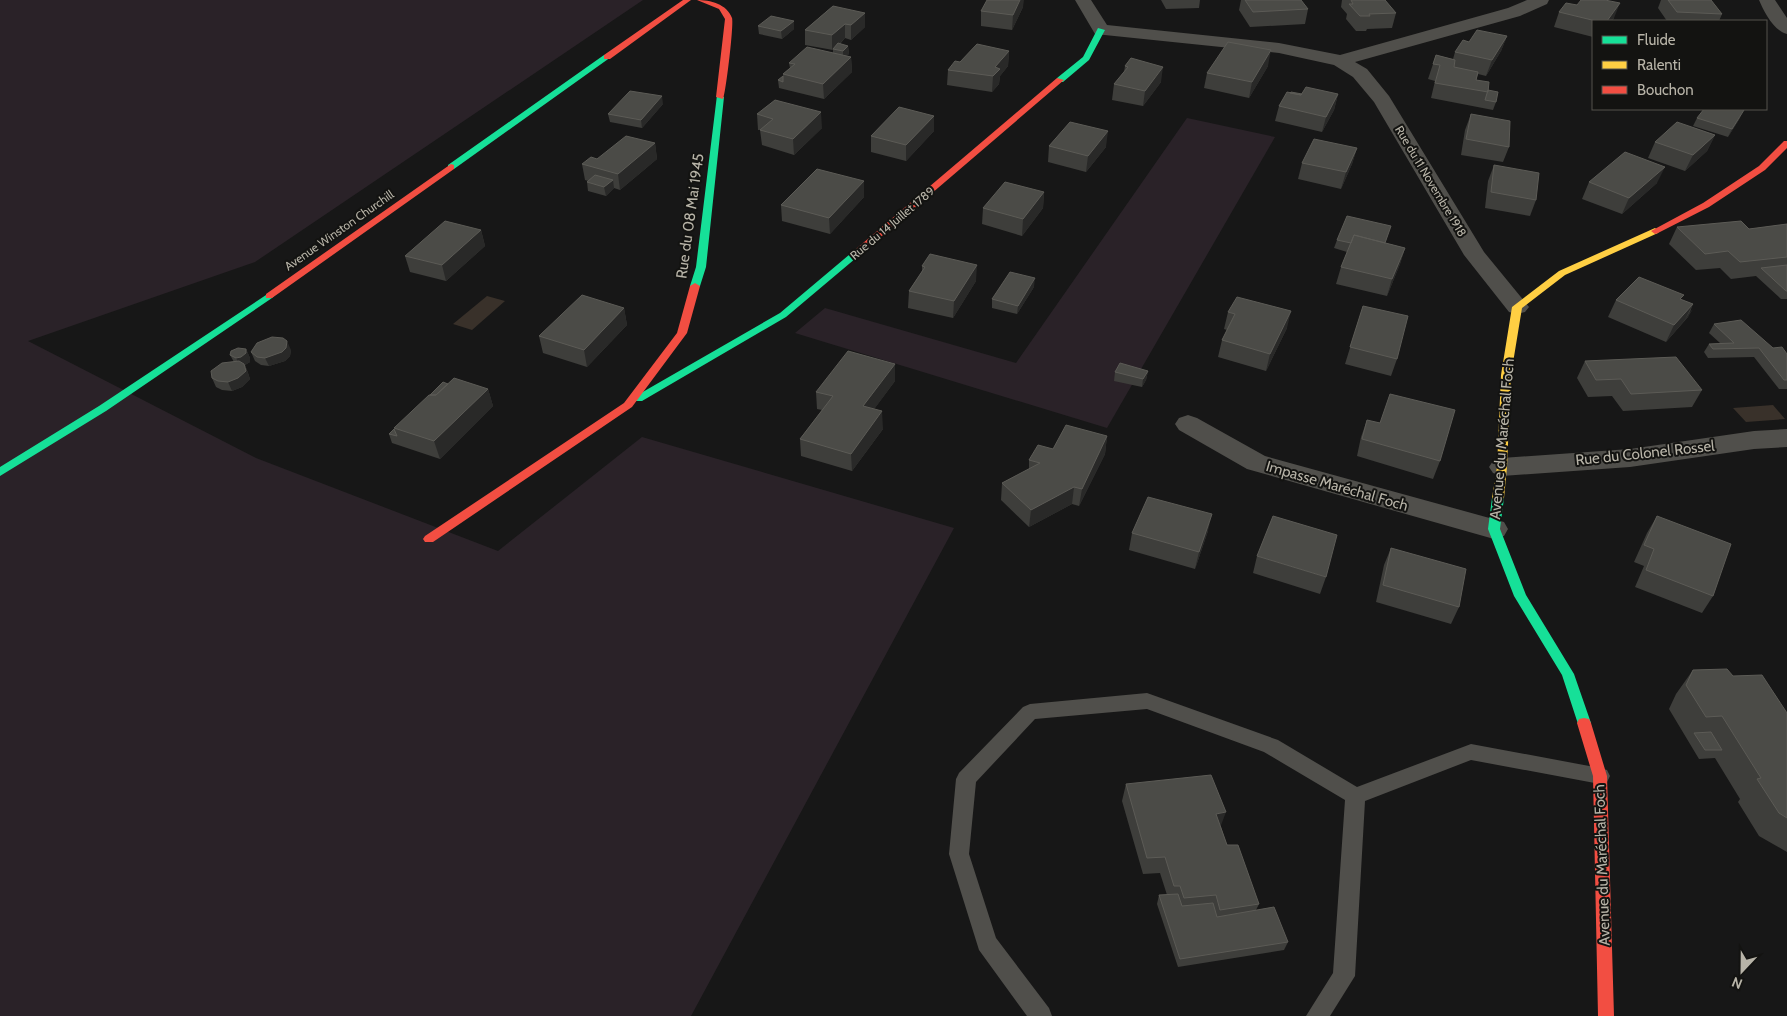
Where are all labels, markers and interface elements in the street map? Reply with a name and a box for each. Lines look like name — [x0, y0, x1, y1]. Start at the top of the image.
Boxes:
legend — [1592, 20, 1767, 110]
text: Fluide — [1637, 31, 1676, 49]
text: Ralenti — [1637, 56, 1681, 74]
text: Bouchon — [1637, 81, 1694, 99]
street label: Rue du 11 Novembre 1918 — [1392, 123, 1470, 239]
street label: Rue du 08 Mai 1945 — [672, 152, 708, 280]
street label: Rue du 14 Juillet 1789 — [847, 183, 937, 263]
street label: Avenue Winston Churchill — [281, 186, 397, 273]
street label: Avenue du Maréchal Foch — [1486, 358, 1518, 520]
street label: Rue du Colonel Rossel — [1574, 437, 1716, 469]
street label: Impasse Maréchal Foch — [1264, 457, 1410, 515]
street label: Avenue du Maréchal Foch — [1590, 784, 1614, 946]
north arrow — [1717, 946, 1767, 996]
text: N — [1729, 973, 1745, 993]

